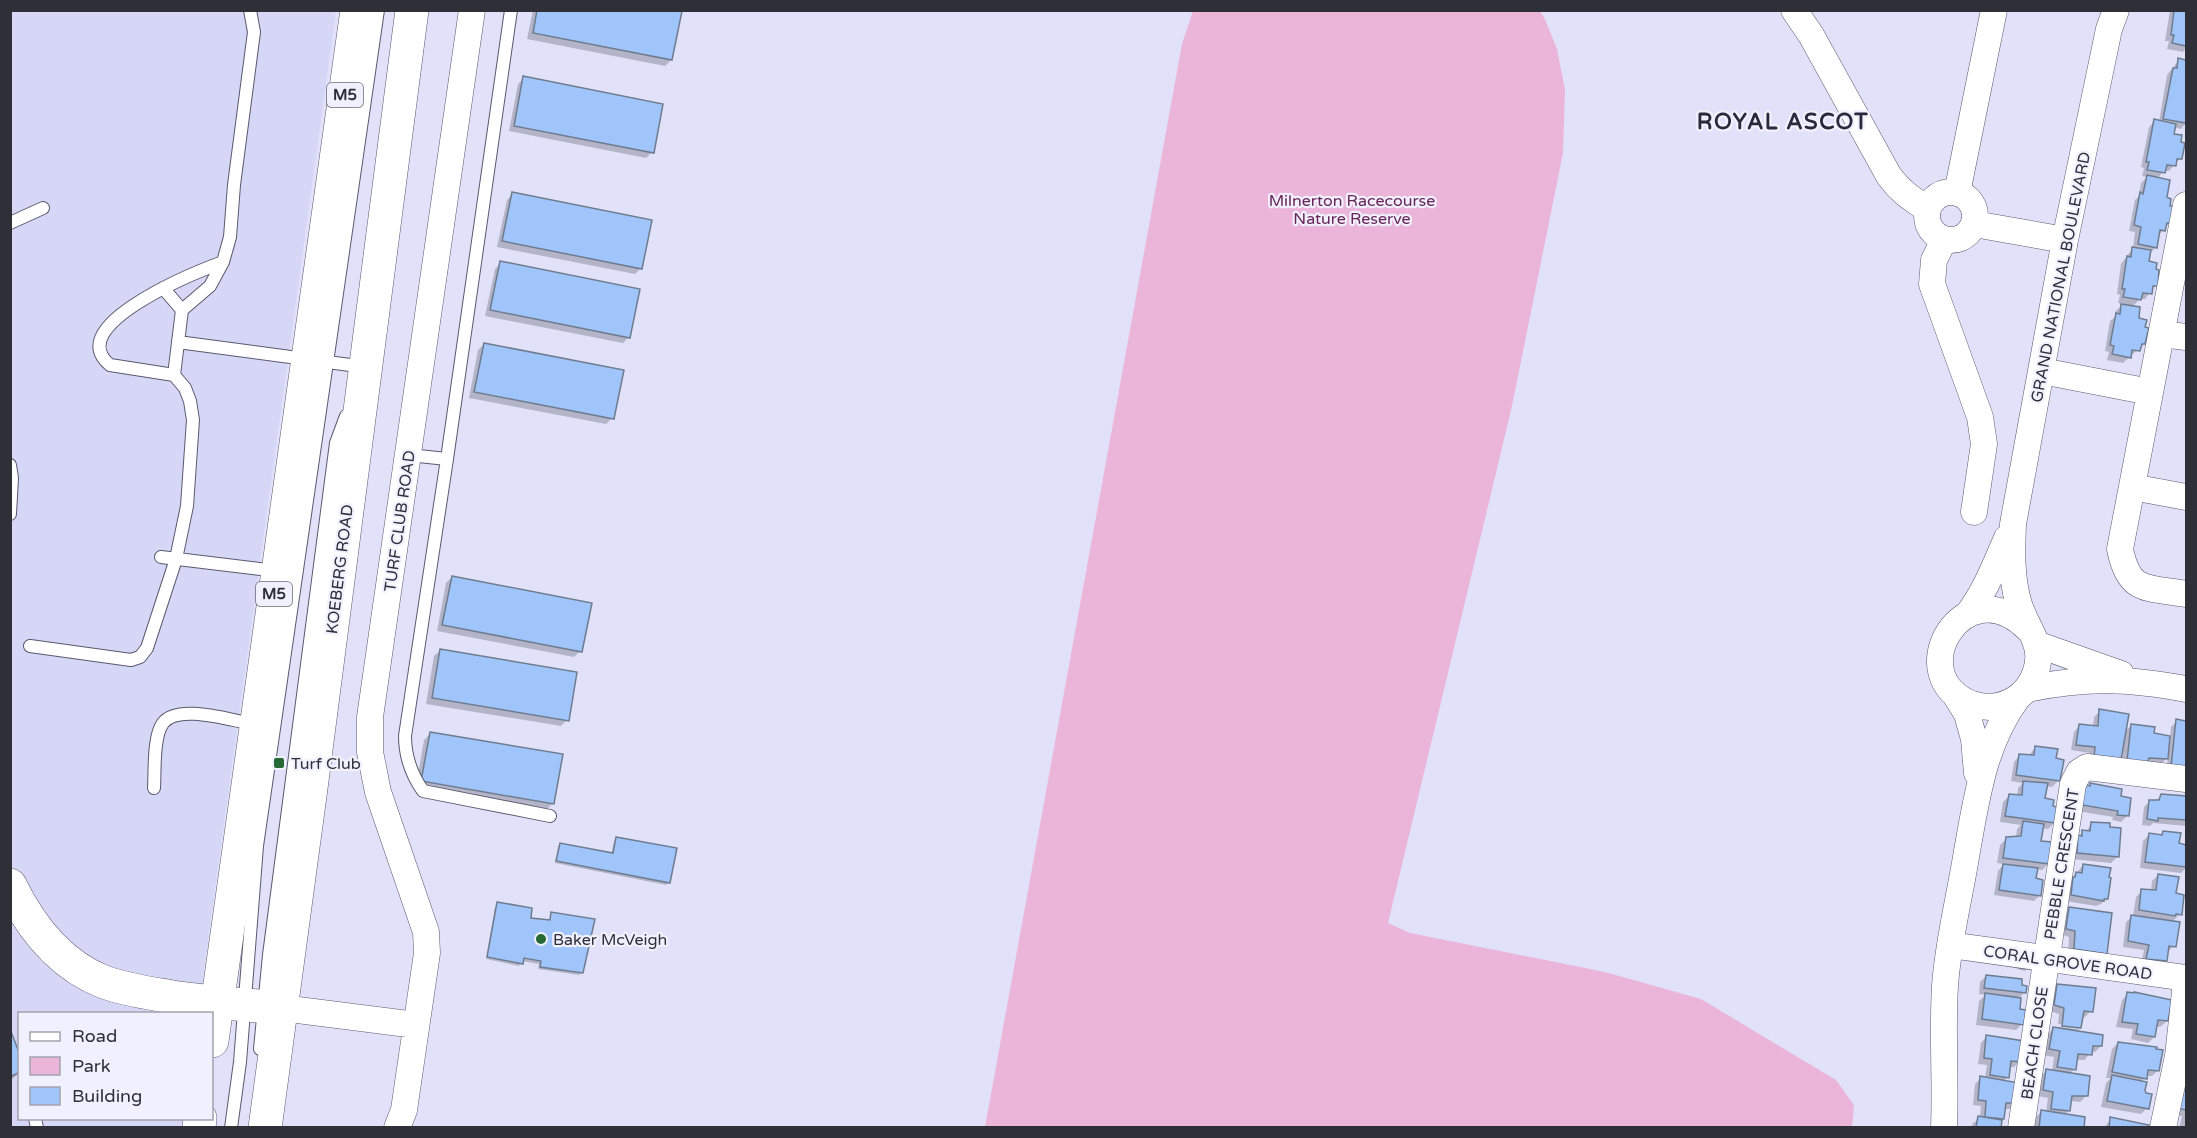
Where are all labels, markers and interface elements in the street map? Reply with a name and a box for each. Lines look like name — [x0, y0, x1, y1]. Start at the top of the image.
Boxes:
road number: M5 — [327, 83, 363, 107]
district label: ROYAL ASCOT — [1697, 109, 1869, 135]
street label: GRAND NATIONAL BOULEVARD — [2027, 150, 2095, 404]
park label: Milnerton Racecourse Nature Reserve — [1269, 191, 1435, 229]
street label: TURF CLUB ROAD — [380, 449, 420, 593]
street label: KOEBERG ROAD — [322, 503, 358, 635]
road number: M5 — [256, 582, 292, 606]
place label: Turf Club — [291, 754, 361, 774]
marker: Turf Club — [272, 756, 286, 770]
street label: PEBBLE CRESCENT — [2040, 787, 2084, 941]
place label: Baker McVeigh — [553, 930, 667, 950]
marker: Baker McVeigh — [534, 932, 548, 946]
street label: CORAL GROVE ROAD — [1982, 941, 2154, 985]
street label: BEACH CLOSE — [2017, 985, 2053, 1101]
legend — [18, 1012, 213, 1120]
text: Road — [72, 1025, 117, 1047]
text: Park — [72, 1055, 111, 1077]
text: Building — [72, 1085, 142, 1107]

